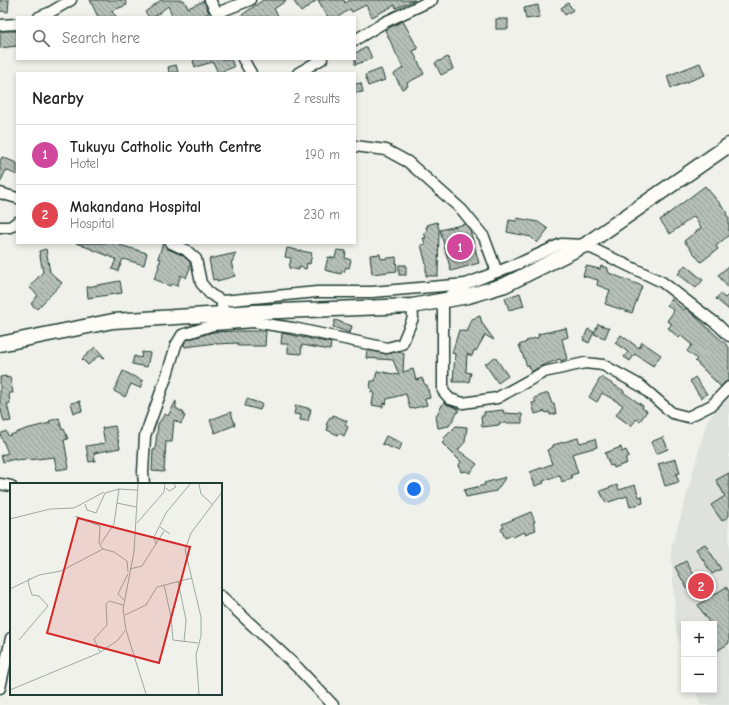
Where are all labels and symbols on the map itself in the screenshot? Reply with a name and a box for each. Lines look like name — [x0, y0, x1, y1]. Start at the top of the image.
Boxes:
pin: 1 — [447, 232, 473, 262]
your location — [404, 479, 424, 499]
inset map — [10, 483, 222, 695]
pin: 2 — [688, 571, 714, 601]

